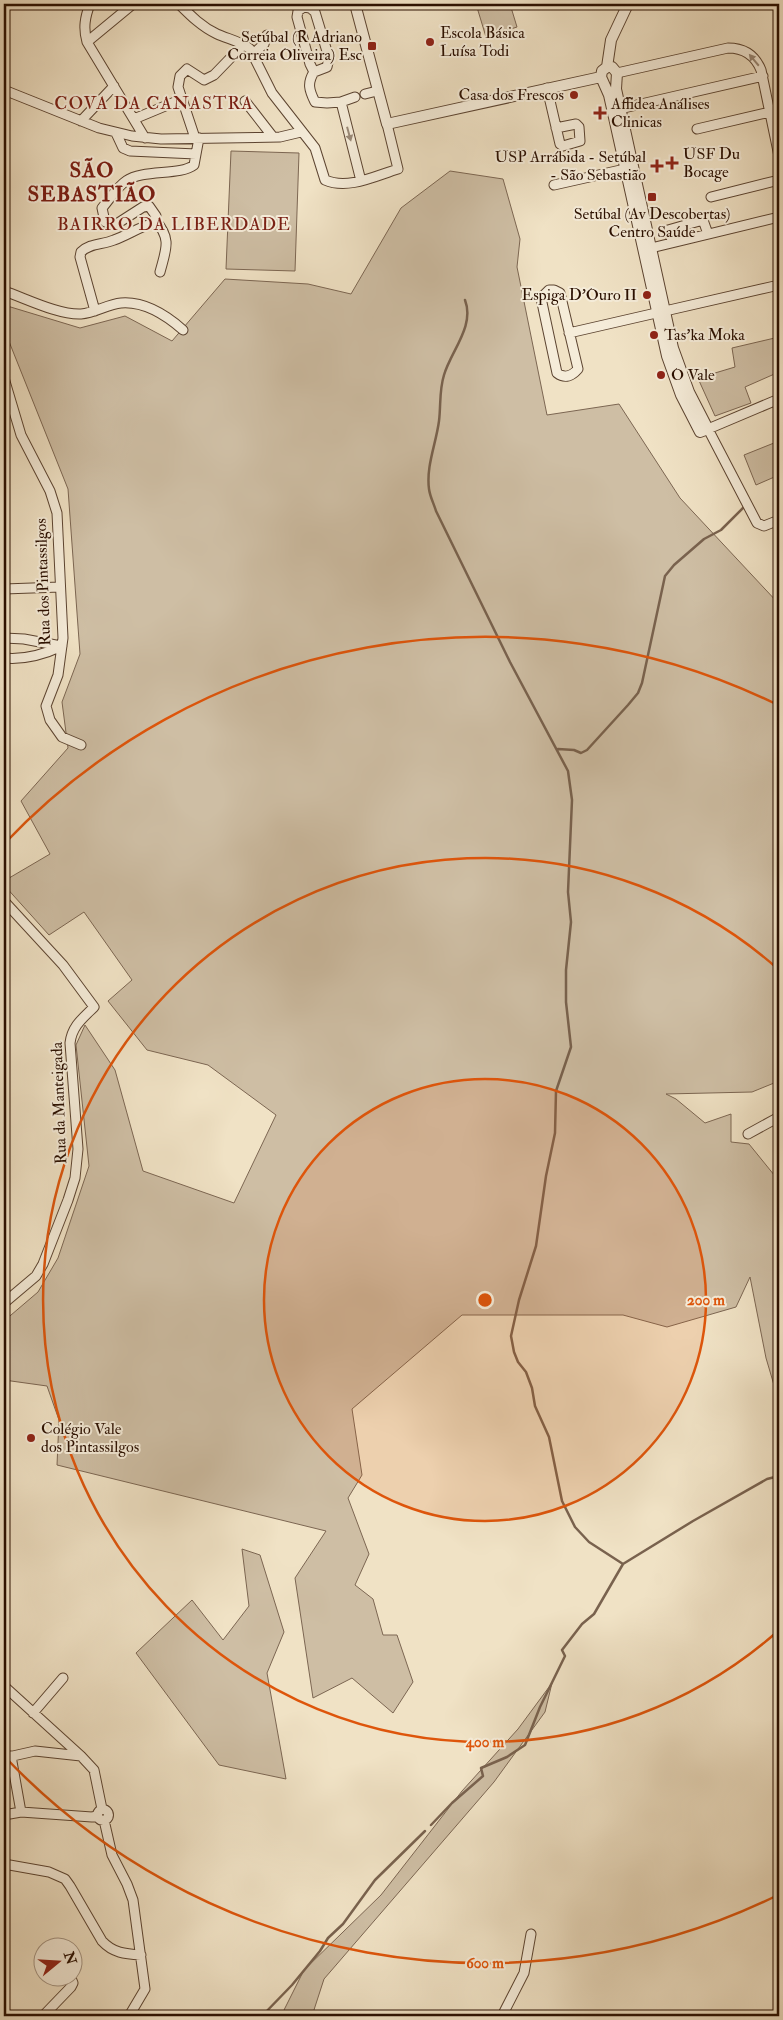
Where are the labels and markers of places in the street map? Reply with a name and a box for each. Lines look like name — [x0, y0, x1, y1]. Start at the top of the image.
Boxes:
place label: Escola Básica Luísa Todi — [440, 23, 525, 61]
place label: Setúbal (R Adriano Correia Oliveira) Esc — [227, 27, 363, 65]
marker: Escola Básica Luísa Todi — [424, 36, 436, 48]
marker: Setúbal (R Adriano Correia Oliveira) Esc — [366, 40, 378, 52]
place label: Casa dos Frescos — [459, 85, 564, 105]
marker: Casa dos Frescos — [568, 89, 580, 101]
place label: Affidea Análises Clinicas — [610, 94, 710, 132]
marker: Affidea Análises Clinicas — [593, 106, 607, 120]
place label: USF Du Bocage — [683, 144, 740, 182]
place label: USP Arrábida - Setúbal - São Sebastião — [495, 147, 646, 185]
marker: USF Du Bocage — [665, 156, 679, 170]
marker: USP Arrábida - Setúbal - São Sebastião — [650, 159, 664, 173]
marker: Setúbal (Av Descobertas) Centro Saúde — [646, 191, 658, 203]
place label: Setúbal (Av Descobertas) Centro Saúde — [574, 204, 730, 242]
place label: Espiga D'Ouro II — [522, 285, 637, 306]
marker: Espiga D'Ouro II — [641, 289, 653, 301]
place label: Tas'ka Moka — [664, 325, 745, 345]
marker: Tas'ka Moka — [648, 329, 660, 341]
place label: O Vale — [671, 365, 715, 385]
marker: O Vale — [655, 369, 667, 381]
centre of rings — [476, 1291, 494, 1309]
place label: Colégio Vale dos Pintassilgos — [41, 1419, 139, 1457]
marker: Colégio Vale dos Pintassilgos — [25, 1432, 37, 1444]

